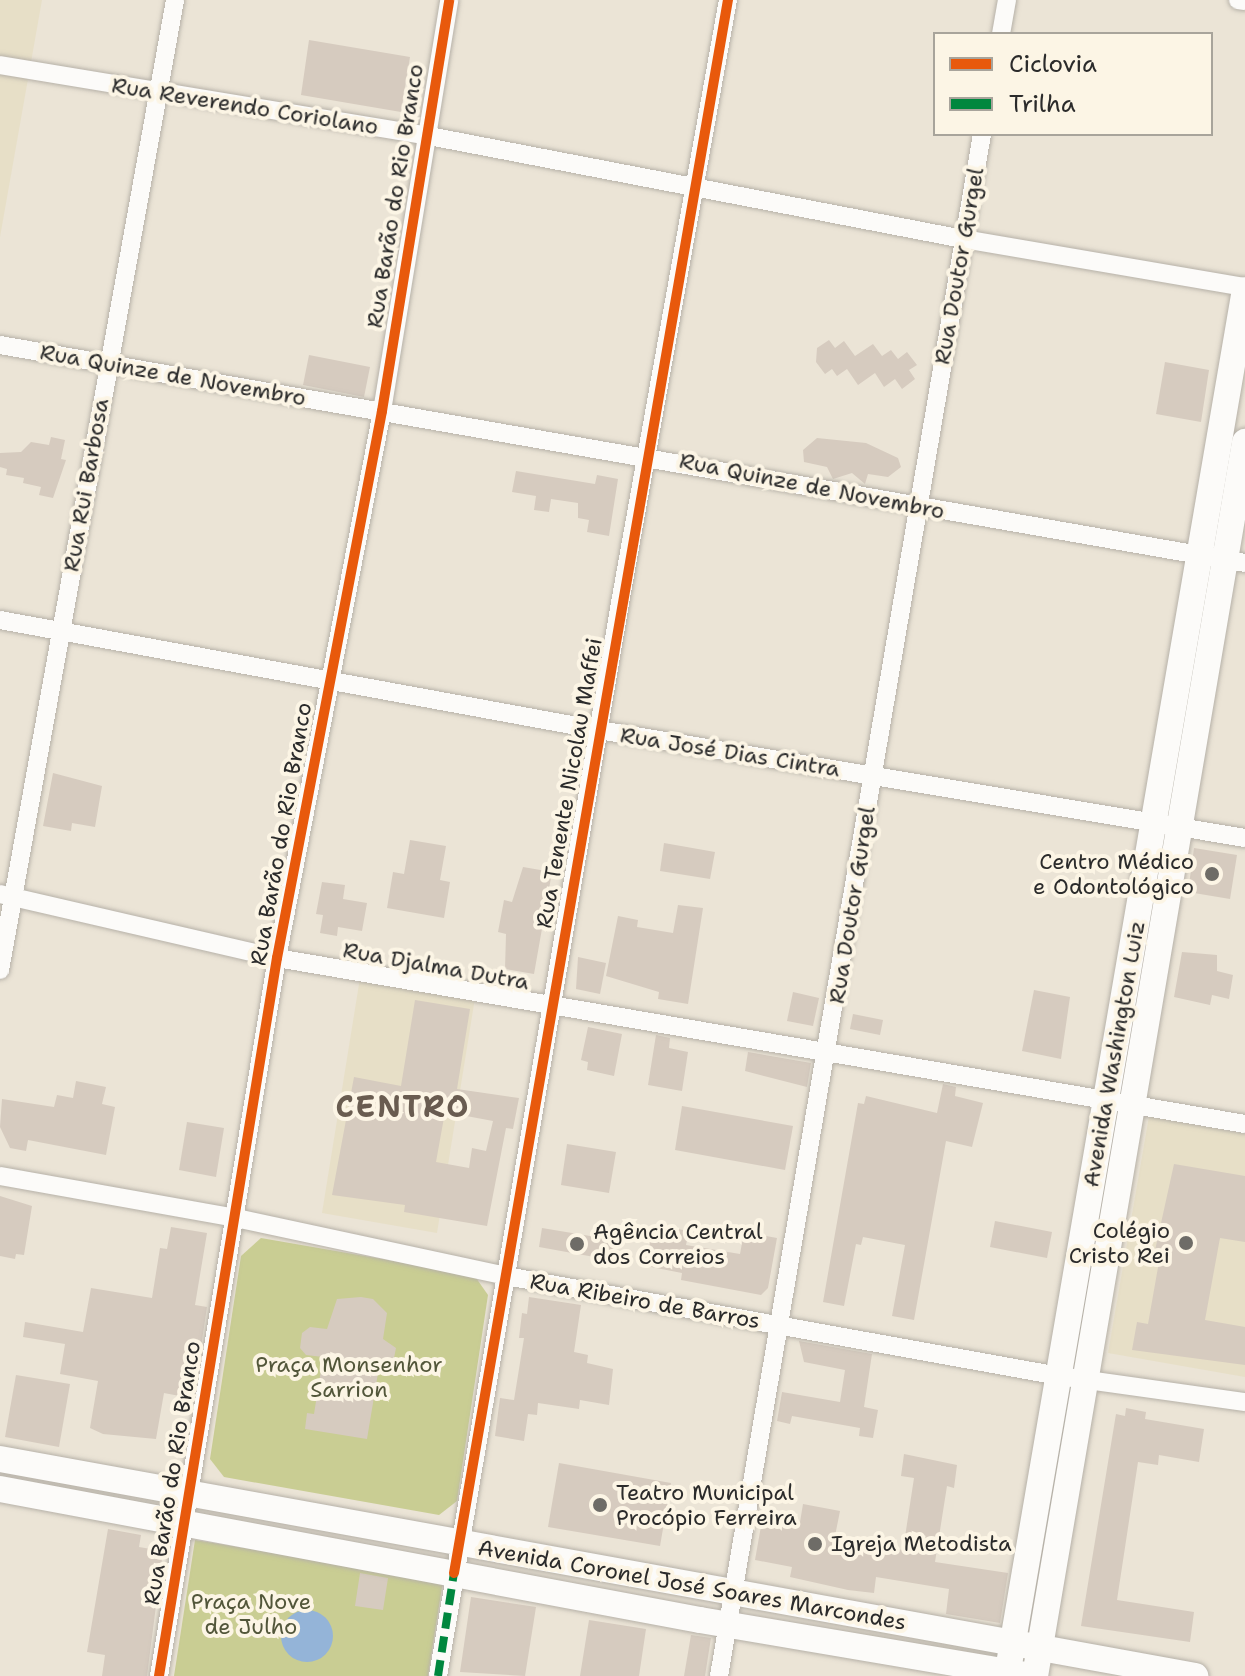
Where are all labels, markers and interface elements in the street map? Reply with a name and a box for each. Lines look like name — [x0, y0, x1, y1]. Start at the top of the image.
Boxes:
legend — [933, 32, 1213, 136]
text: Ciclovia — [1009, 48, 1097, 80]
street label: Rua Barão do Rio Branco — [361, 62, 429, 330]
street label: Rua Reverendo Coriolano — [110, 72, 380, 140]
text: Trilha — [1009, 88, 1076, 120]
street label: Rua Doutor Gurgel — [929, 166, 989, 366]
street label: Rua Quinze de Novembro — [38, 339, 308, 411]
street label: Rua Rui Barbosa — [58, 396, 114, 574]
street label: Rua Quinze de Novembro — [677, 447, 947, 525]
street label: Rua Tenente Nicolau Maffei — [530, 636, 608, 930]
street label: Rua Barão do Rio Branco — [245, 700, 317, 968]
street label: Rua José Dias Cintra — [618, 722, 842, 782]
street label: Rua Doutor Gurgel — [823, 804, 881, 1006]
place label: Centro Médico e Odontológico — [1033, 848, 1194, 900]
marker: Centro Médico e Odontológico — [1201, 863, 1223, 885]
street label: Avenida Washington Luiz — [1078, 919, 1150, 1189]
street label: Rua Djalma Dutra — [341, 937, 531, 995]
district label: CENTRO — [335, 1089, 471, 1125]
place label: Colégio Cristo Rei — [1069, 1217, 1170, 1268]
place label: Agência Central dos Correios — [593, 1218, 763, 1270]
marker: Colégio Cristo Rei — [1177, 1234, 1195, 1252]
marker: Agência Central dos Correios — [568, 1235, 586, 1253]
street label: Rua Ribeiro de Barros — [528, 1268, 762, 1334]
street label: Rua Barão do Rio Branco — [138, 1339, 206, 1607]
park label: Praça Monsenhor Sarrion — [255, 1351, 443, 1402]
place label: Teatro Municipal Procópio Ferreira — [616, 1479, 797, 1530]
marker: Teatro Municipal Procópio Ferreira — [591, 1496, 609, 1514]
place label: Igreja Metodista — [831, 1531, 1012, 1557]
street label: Avenida Coronel José Soares Marcondes — [476, 1534, 908, 1636]
marker: Igreja Metodista — [806, 1535, 824, 1553]
park label: Praça Nove de Julho — [191, 1588, 311, 1640]

